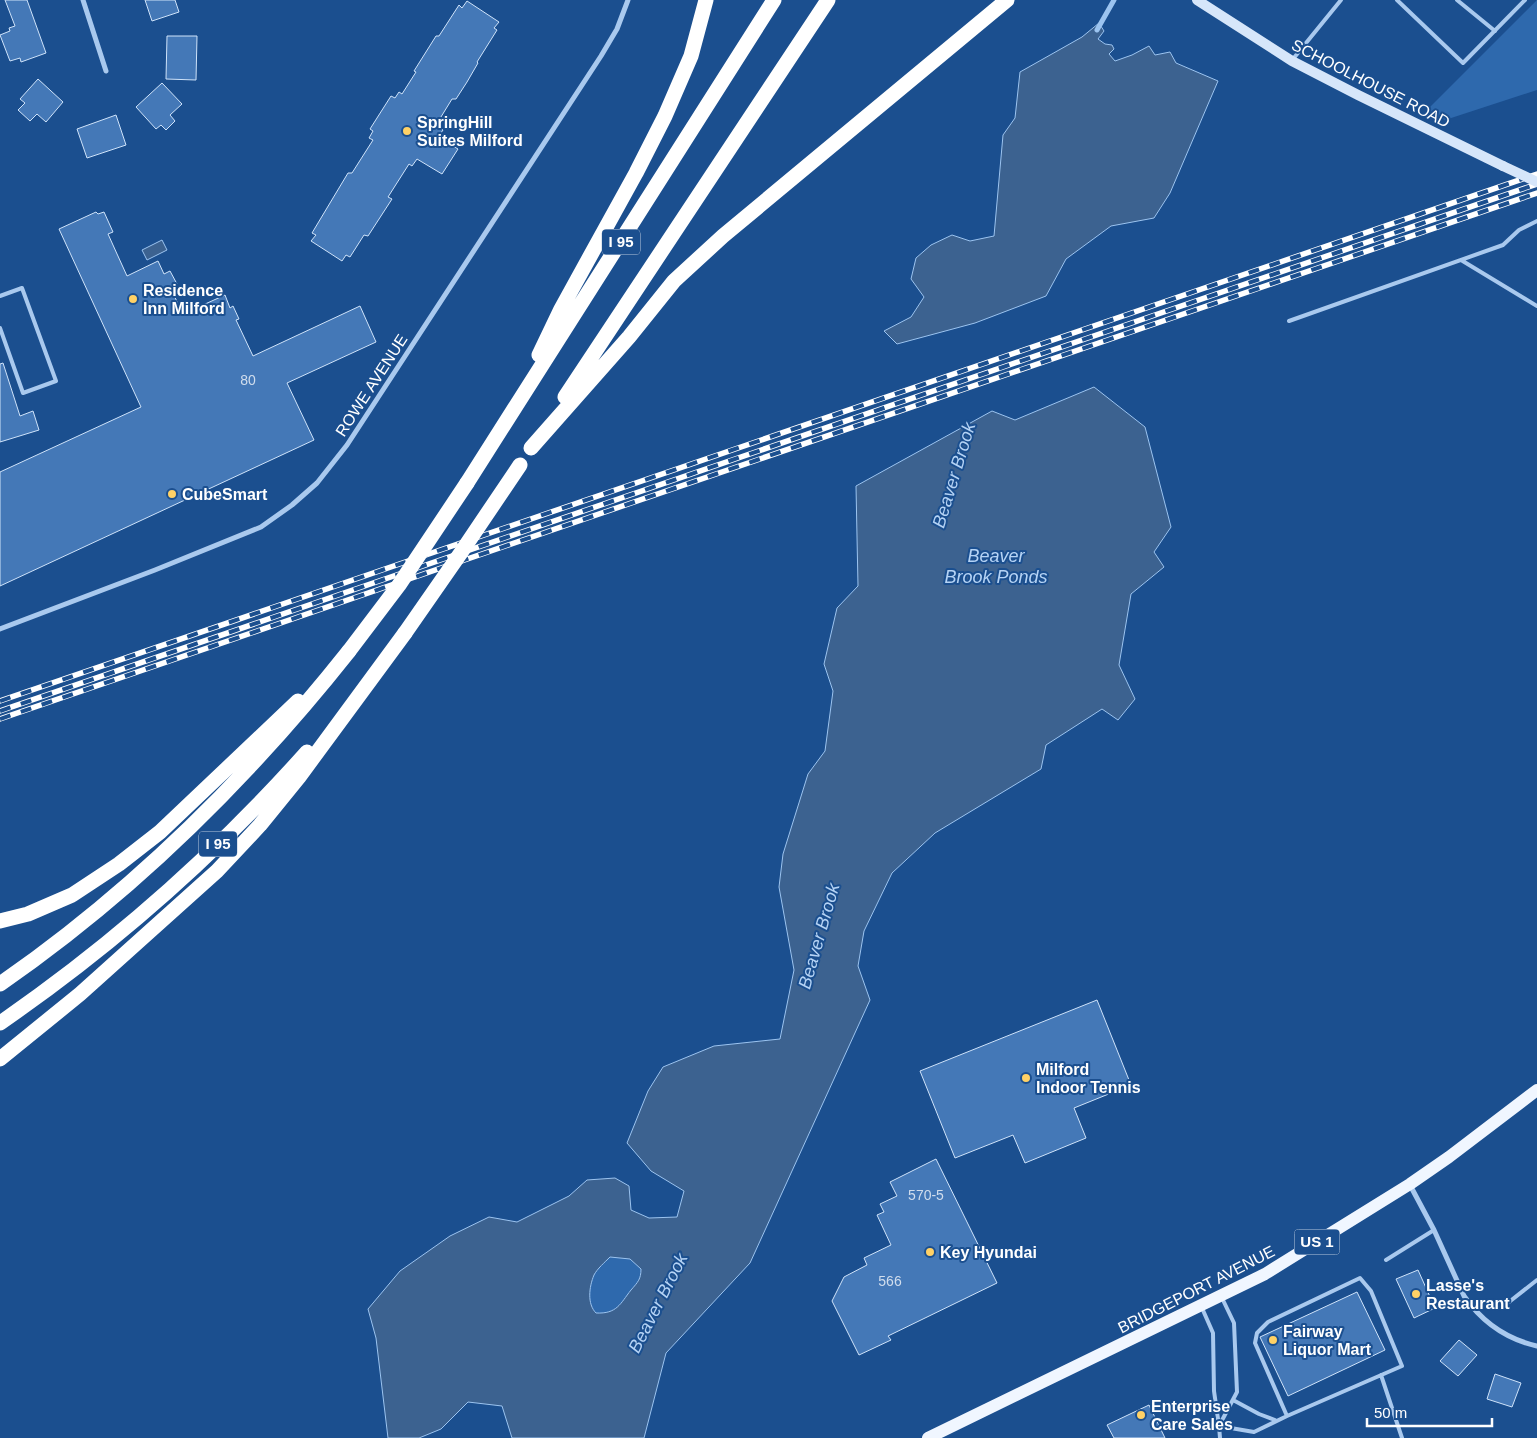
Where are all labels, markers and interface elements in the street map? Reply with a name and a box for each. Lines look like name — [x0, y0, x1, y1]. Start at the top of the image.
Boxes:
street label: SCHOOLHOUSE ROAD — [1289, 36, 1453, 131]
place label: SpringHill Suites Milford — [417, 114, 523, 149]
marker: SpringHill Suites Milford — [401, 125, 413, 137]
road number: I 95 — [602, 230, 640, 254]
place label: Residence Inn Milford — [143, 282, 225, 317]
marker: Residence Inn Milford — [127, 293, 139, 305]
street label: ROWE AVENUE — [332, 331, 411, 439]
house number: 80 — [240, 372, 256, 388]
water label: Beaver Brook — [928, 419, 980, 530]
place label: CubeSmart — [182, 486, 268, 503]
marker: CubeSmart — [166, 488, 178, 500]
water label: Beaver Brook Ponds — [944, 546, 1048, 587]
road number: I 95 — [199, 832, 237, 856]
water label: Beaver Brook — [794, 880, 844, 991]
place label: Milford Indoor Tennis — [1036, 1061, 1141, 1096]
marker: Milford Indoor Tennis — [1020, 1072, 1032, 1084]
house number: 570-5 — [908, 1187, 944, 1203]
road number: US 1 — [1294, 1230, 1340, 1254]
street label: BRIDGEPORT AVENUE — [1115, 1243, 1277, 1336]
place label: Key Hyundai — [940, 1244, 1037, 1261]
marker: Key Hyundai — [924, 1246, 936, 1258]
water label: Beaver Brook — [624, 1249, 692, 1356]
house number: 566 — [878, 1273, 902, 1289]
place label: Lasse's Restaurant — [1426, 1277, 1510, 1312]
marker: Lasse's Restaurant — [1410, 1288, 1422, 1300]
place label: Fairway Liquor Mart — [1283, 1323, 1372, 1358]
marker: Fairway Liquor Mart — [1267, 1334, 1279, 1346]
scale bar — [1367, 1396, 1492, 1428]
place label: Enterprise Care Sales — [1151, 1398, 1233, 1433]
text: 50 m — [1374, 1404, 1407, 1421]
marker: Enterprise Care Sales — [1135, 1409, 1147, 1421]

